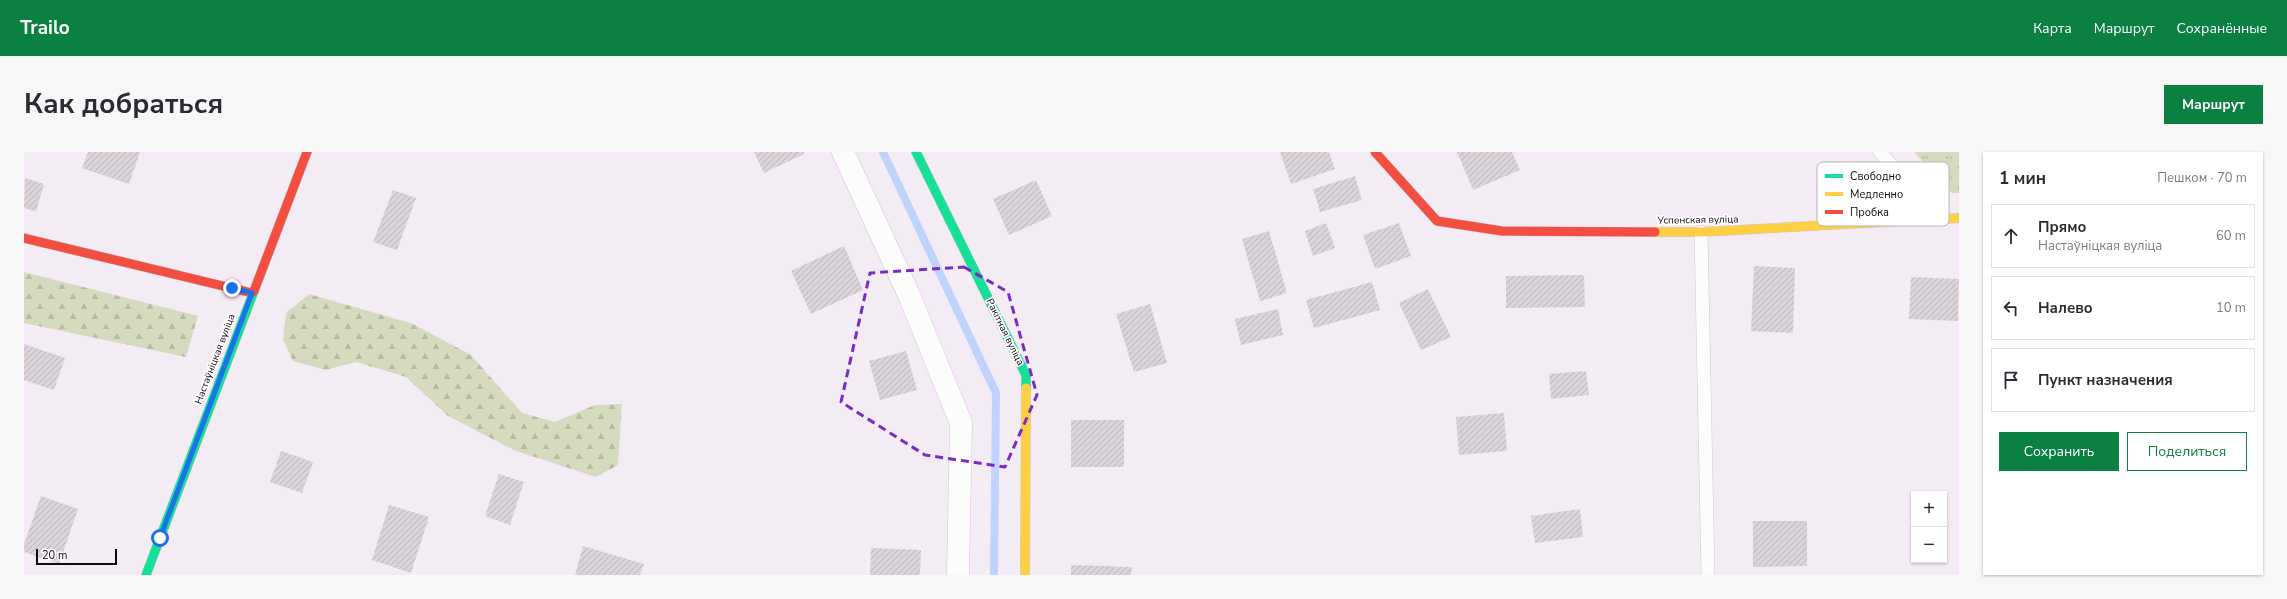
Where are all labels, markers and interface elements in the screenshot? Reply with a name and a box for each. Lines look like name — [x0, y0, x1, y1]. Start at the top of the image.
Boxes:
text: Trailo — [20, 15, 70, 41]
text: Карта — [2033, 19, 2072, 38]
text: Маршрут — [2094, 19, 2155, 38]
text: Сохранённые — [2177, 19, 2267, 38]
text: Как добраться — [24, 85, 223, 123]
button: Маршрут — [2164, 85, 2263, 124]
legend — [1817, 162, 1949, 226]
text: 1 мин — [1999, 167, 2046, 190]
text: Свободно — [1850, 169, 1901, 184]
text: Пешком · 70 m — [2157, 169, 2247, 187]
text: Медленно — [1850, 187, 1903, 202]
text: Пробка — [1850, 205, 1889, 220]
street label: Успенская вуліца — [1656, 212, 1739, 228]
text: Прямо — [2038, 217, 2086, 237]
icon: ahead — [2000, 225, 2022, 247]
text: 60 m — [2216, 227, 2246, 245]
text: Настаўніцкая вуліца — [2038, 237, 2162, 255]
route end — [223, 279, 241, 297]
street label: Ракітная вуліца — [983, 296, 1027, 368]
icon: left — [2000, 297, 2022, 319]
text: Налево — [2038, 298, 2093, 318]
text: 10 m — [2216, 299, 2246, 317]
street label: Настаўніцкая вуліца — [191, 312, 239, 406]
icon: arrive — [2000, 369, 2022, 391]
text: Пункт назначения — [2038, 370, 2173, 390]
button: Сохранить — [1999, 432, 2119, 471]
button: Поделиться — [2127, 432, 2247, 471]
map controls — [1911, 491, 1947, 563]
button: + — [1911, 491, 1947, 527]
button: − — [1911, 527, 1947, 563]
route start — [151, 529, 169, 547]
scale bar — [36, 547, 117, 566]
text: 20 m — [42, 548, 67, 563]

